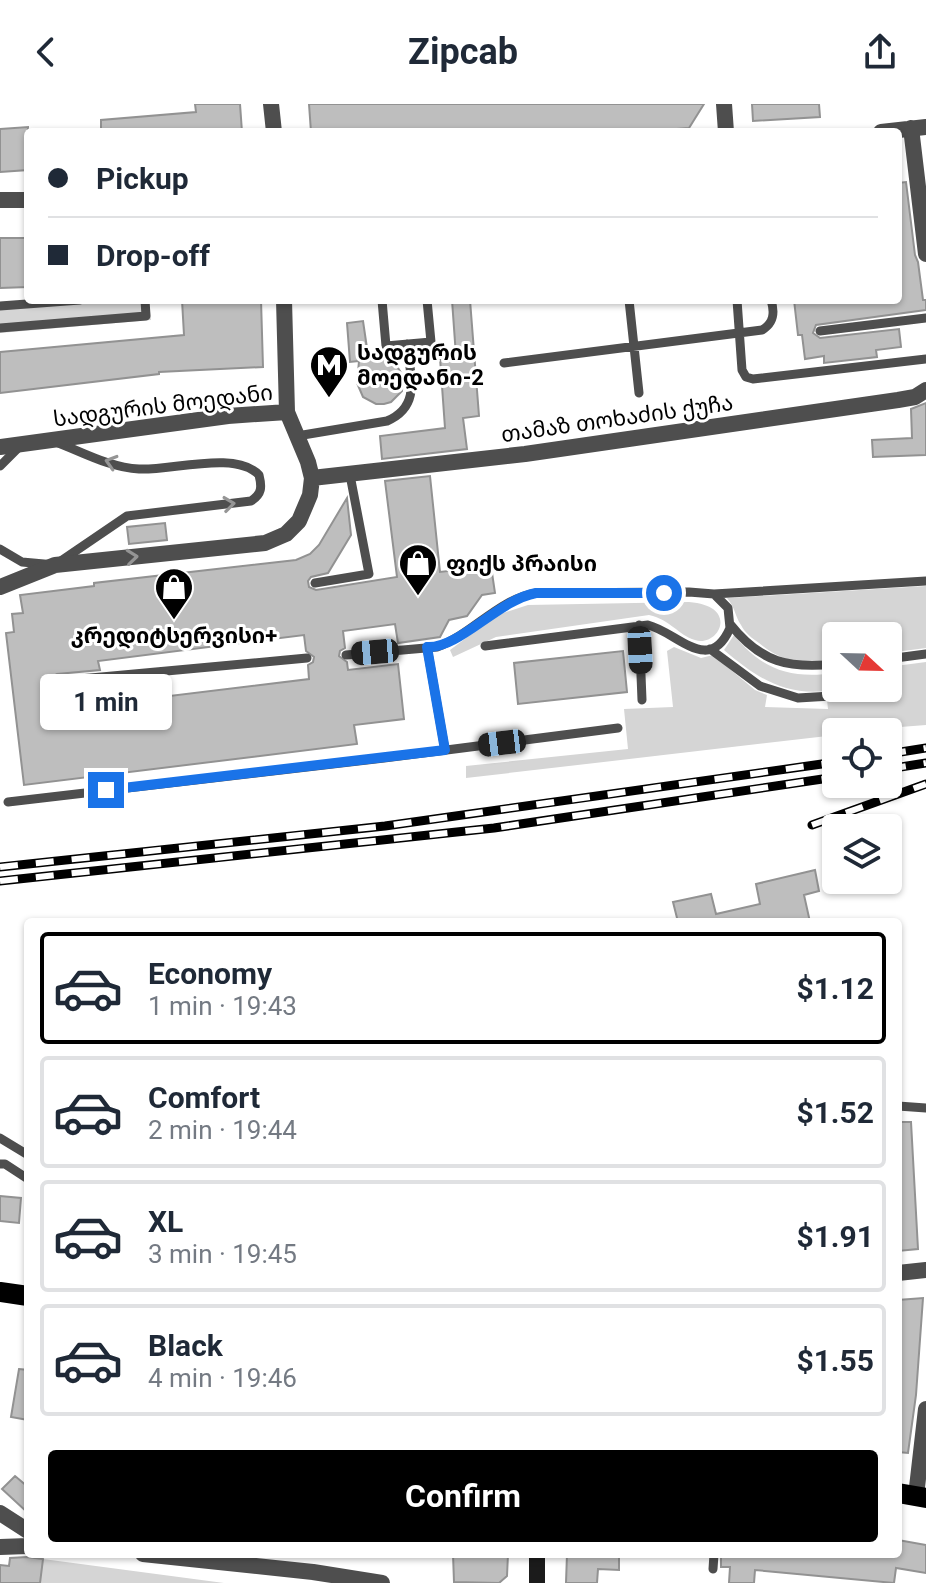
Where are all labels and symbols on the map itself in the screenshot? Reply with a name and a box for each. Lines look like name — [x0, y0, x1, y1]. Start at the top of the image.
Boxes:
place label: სადგურის მოედანი-2 — [357, 340, 484, 391]
metro station icon: სადგურის მოედანი-2 — [308, 344, 350, 399]
street label: სადგურის მოედანი — [52, 380, 274, 432]
street label: თამაზ თოხაძის ქუჩა — [499, 390, 735, 447]
one-way arrow — [105, 456, 119, 472]
one-way arrow — [222, 496, 236, 513]
shop icon: ფიქს პრაისი — [397, 542, 439, 597]
one-way arrow — [126, 549, 139, 566]
place label: ფიქს პრაისი — [446, 551, 597, 576]
shop icon: კრედიტსერვისი+ — [153, 566, 195, 621]
route start — [646, 575, 682, 611]
north arrow — [822, 622, 902, 702]
place label: კრედიტსერვისი+ — [71, 623, 277, 649]
car — [627, 625, 653, 675]
car — [350, 638, 400, 666]
callout: 1 min — [40, 674, 172, 730]
car — [477, 728, 527, 758]
route end — [88, 772, 124, 808]

